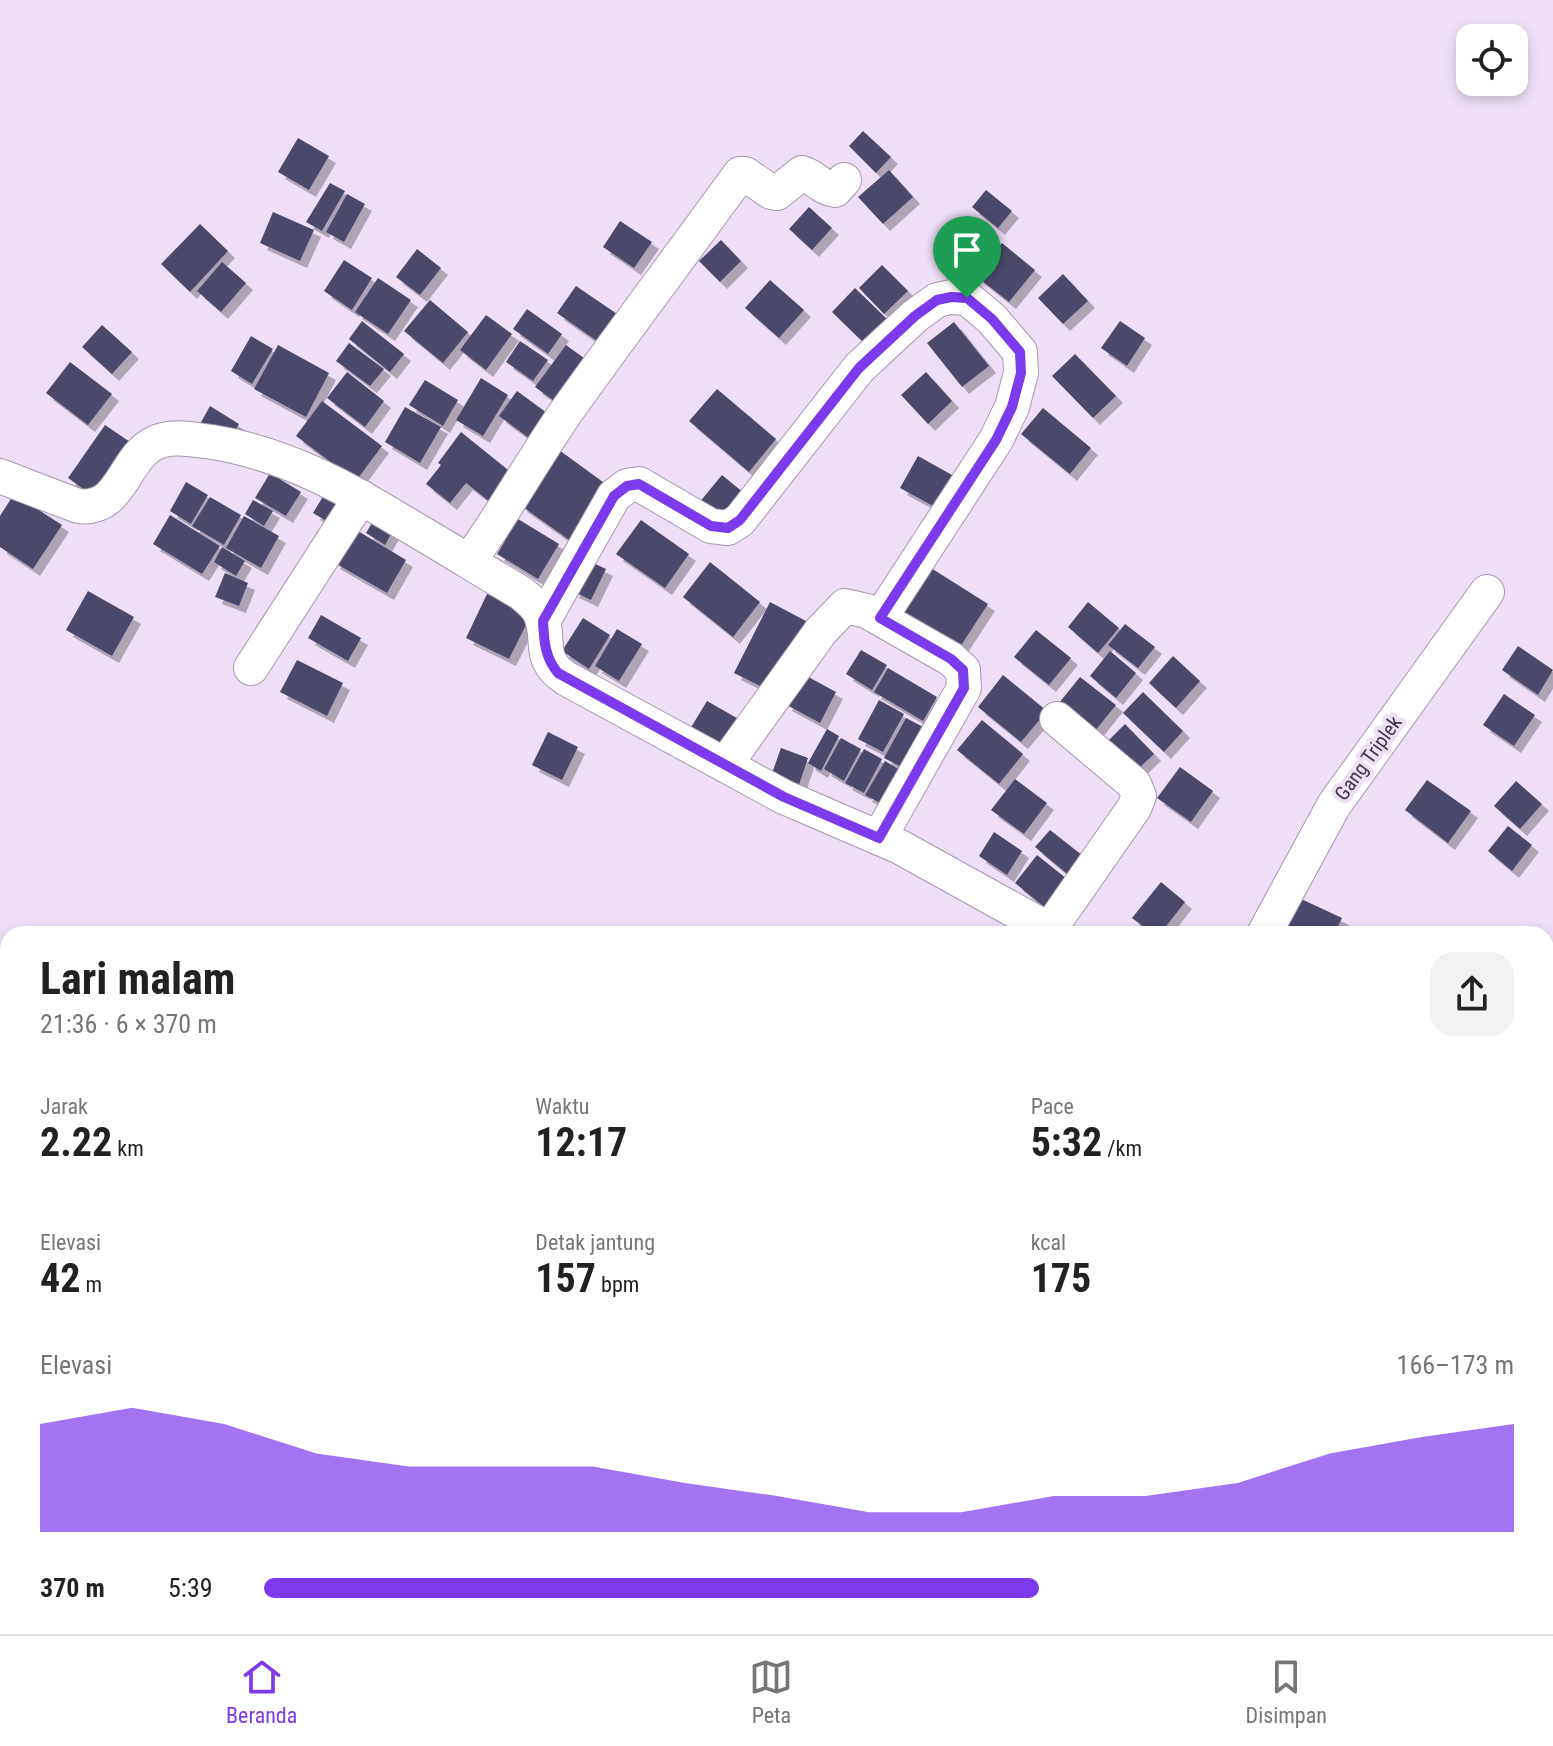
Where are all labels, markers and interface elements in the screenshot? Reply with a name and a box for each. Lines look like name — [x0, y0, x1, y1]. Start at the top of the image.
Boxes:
map controls — [1456, 24, 1528, 96]
button: locate — [1456, 24, 1528, 96]
pin — [933, 216, 1001, 298]
icon: arrive — [945, 228, 989, 272]
street label: Gang Triplek — [1329, 711, 1407, 805]
button: share — [1430, 952, 1514, 1036]
text: Lari malam — [40, 953, 235, 1005]
text: 21:36 · 6 × 370 m — [40, 1009, 217, 1039]
text: Jarak — [40, 1094, 88, 1119]
text: Waktu — [535, 1094, 589, 1119]
text: Pace — [1031, 1094, 1074, 1119]
text: 2.22 — [40, 1119, 112, 1166]
text: 12:17 — [535, 1119, 627, 1166]
text: 5:32 — [1031, 1119, 1102, 1166]
text: km — [112, 1136, 144, 1161]
text: /km — [1102, 1136, 1142, 1161]
text: Elevasi — [40, 1230, 101, 1255]
text: Detak jantung — [535, 1230, 655, 1255]
text: kcal — [1031, 1230, 1066, 1255]
text: 42 — [40, 1255, 80, 1302]
text: 157 — [535, 1255, 596, 1302]
text: 175 — [1031, 1255, 1091, 1302]
text: m — [80, 1272, 102, 1297]
text: bpm — [596, 1272, 639, 1297]
text: Elevasi — [40, 1350, 112, 1380]
text: 166–173 m — [1397, 1350, 1514, 1380]
text: 370 m — [40, 1573, 105, 1603]
text: 5:39 — [168, 1573, 213, 1603]
tab: Beranda — [226, 1655, 297, 1728]
tab: Peta — [749, 1655, 793, 1728]
tab: Disimpan — [1246, 1655, 1327, 1728]

